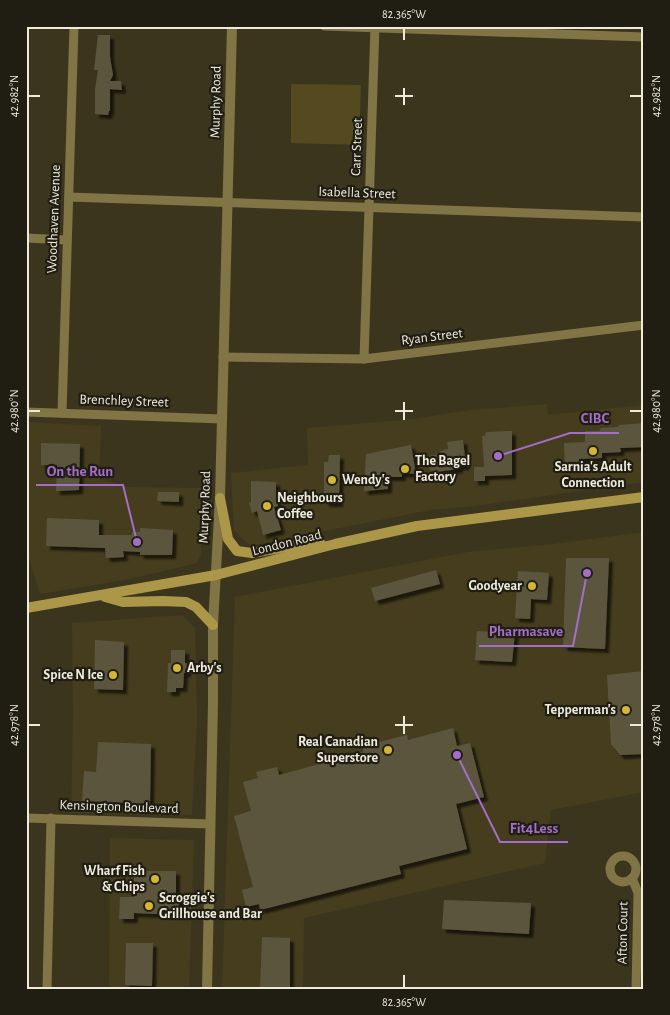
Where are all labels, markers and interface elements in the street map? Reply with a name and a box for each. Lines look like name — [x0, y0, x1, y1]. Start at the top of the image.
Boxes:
text: 82.365°W — [382, 8, 426, 20]
street label: Murphy Road — [208, 66, 224, 138]
text: 42.982°N — [8, 75, 20, 117]
text: 42.982°N — [650, 75, 662, 117]
street label: Carr Street — [349, 117, 365, 176]
street label: Woodhaven Avenue — [45, 164, 63, 274]
street label: Isabella Street — [318, 185, 396, 201]
street label: Ryan Street — [400, 326, 464, 348]
text: 42.980°N — [8, 389, 20, 433]
text: 42.980°N — [650, 389, 662, 433]
street label: Brenchley Street — [79, 392, 169, 410]
callout: CIBC — [570, 403, 619, 433]
text: CIBC — [581, 411, 610, 426]
marker: Sarnia's Adult Connection — [587, 445, 599, 457]
place label: The Bagel Factory — [415, 454, 470, 484]
callout: On the Run — [36, 455, 123, 485]
place label: Sarnia's Adult Connection — [554, 460, 632, 490]
marker: The Bagel Factory — [399, 463, 411, 475]
text: On the Run — [47, 464, 113, 479]
street label: Murphy Road — [197, 470, 213, 544]
place label: Wendy's — [342, 473, 390, 487]
marker: Wendy's — [326, 474, 338, 486]
place label: Neighbours Coffee — [277, 491, 343, 521]
marker: Neighbours Coffee — [261, 500, 273, 512]
street label: London Road — [251, 528, 323, 558]
place label: Goodyear — [468, 579, 522, 593]
marker: Goodyear — [526, 580, 538, 592]
callout: Pharmasave — [479, 616, 573, 646]
text: Pharmasave — [489, 624, 563, 639]
place label: Arby's — [187, 661, 222, 675]
marker: Arby's — [171, 662, 183, 674]
place label: Spice N Ice — [43, 668, 103, 682]
marker: Spice N Ice — [107, 669, 119, 681]
place label: Tepperman's — [544, 703, 616, 717]
text: 42.978°N — [8, 704, 20, 746]
marker: Tepperman's — [620, 704, 632, 716]
text: 42.978°N — [650, 704, 662, 746]
place label: Real Canadian Superstore — [298, 735, 378, 765]
marker: Real Canadian Superstore — [382, 744, 394, 756]
street label: Kensington Boulevard — [59, 798, 179, 816]
callout: Fit4Less — [500, 812, 568, 842]
text: Fit4Less — [510, 821, 558, 836]
place label: Wharf Fish & Chips — [84, 864, 145, 894]
marker: Wharf Fish & Chips — [149, 873, 161, 885]
place label: Scroggie's Grillhouse and Bar — [159, 891, 262, 921]
marker: Scroggie's Grillhouse and Bar — [143, 900, 155, 912]
street label: Afton Court — [615, 901, 631, 965]
text: 82.365°W — [382, 996, 426, 1008]

